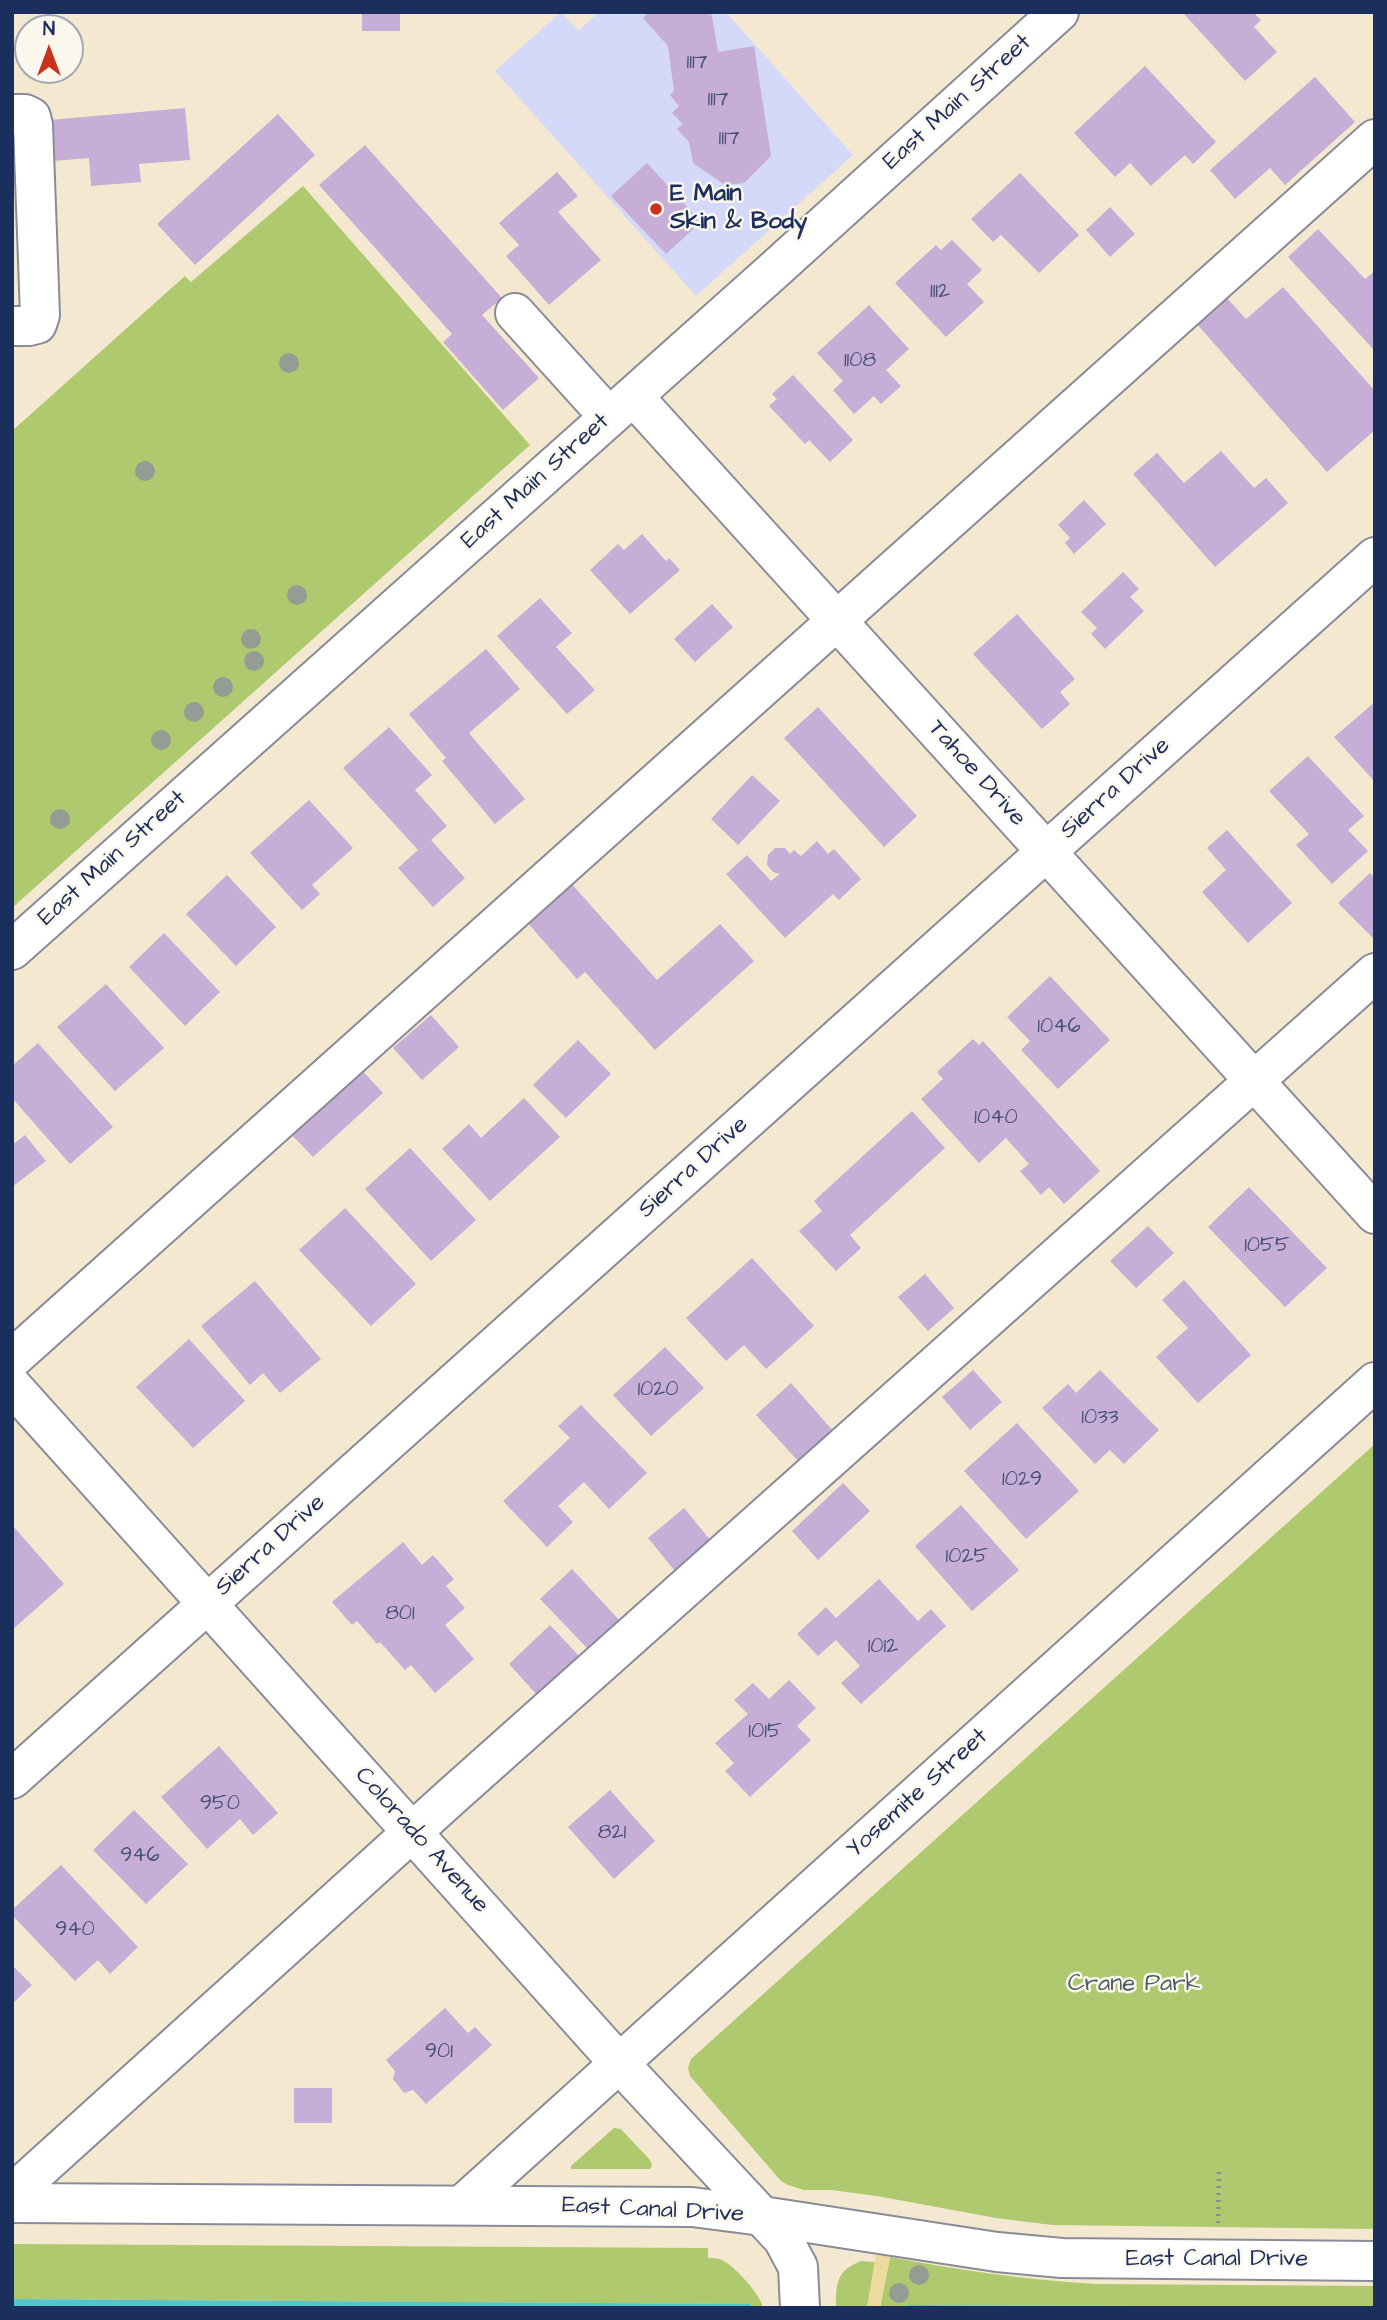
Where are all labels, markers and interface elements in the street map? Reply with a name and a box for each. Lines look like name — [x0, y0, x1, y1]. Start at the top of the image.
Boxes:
north arrow — [14, 14, 84, 84]
text: N — [43, 16, 55, 43]
street label: East Main Street — [878, 29, 1038, 177]
house number: 1117 — [687, 51, 707, 77]
house number: 1117 — [708, 88, 728, 114]
house number: 1117 — [719, 127, 739, 153]
place label: E Main Skin & Body — [670, 181, 807, 237]
marker: E Main Skin & Body — [648, 201, 664, 217]
house number: 1112 — [930, 280, 950, 306]
house number: 1108 — [844, 349, 876, 375]
street label: East Main Street — [456, 408, 616, 556]
street label: Tahoe Drive — [921, 715, 1031, 833]
street label: Sierra Drive — [1055, 732, 1177, 846]
street label: East Main Street — [33, 785, 193, 933]
house number: 1046 — [1037, 1015, 1081, 1041]
house number: 1040 — [974, 1106, 1018, 1132]
street label: Sierra Drive — [633, 1111, 755, 1225]
house number: 1055 — [1244, 1234, 1290, 1260]
house number: 1020 — [637, 1378, 679, 1404]
house number: 1033 — [1081, 1406, 1119, 1432]
house number: 1029 — [1002, 1468, 1042, 1494]
street label: Sierra Drive — [210, 1489, 332, 1603]
house number: 1025 — [946, 1545, 988, 1571]
house number: 801 — [385, 1602, 415, 1628]
house number: 1012 — [868, 1635, 898, 1661]
house number: 1015 — [748, 1720, 782, 1746]
street label: Yosemite Street — [841, 1723, 995, 1865]
street label: Colorado Avenue — [348, 1762, 494, 1920]
house number: 950 — [200, 1792, 240, 1818]
house number: 821 — [598, 1821, 626, 1847]
house number: 946 — [120, 1844, 160, 1870]
house number: 940 — [55, 1918, 95, 1944]
park label: Crane Park — [1068, 1971, 1200, 1999]
house number: 901 — [425, 2040, 453, 2066]
street label: East Canal Drive — [561, 2192, 745, 2230]
street label: East Canal Drive — [1126, 2246, 1308, 2274]

